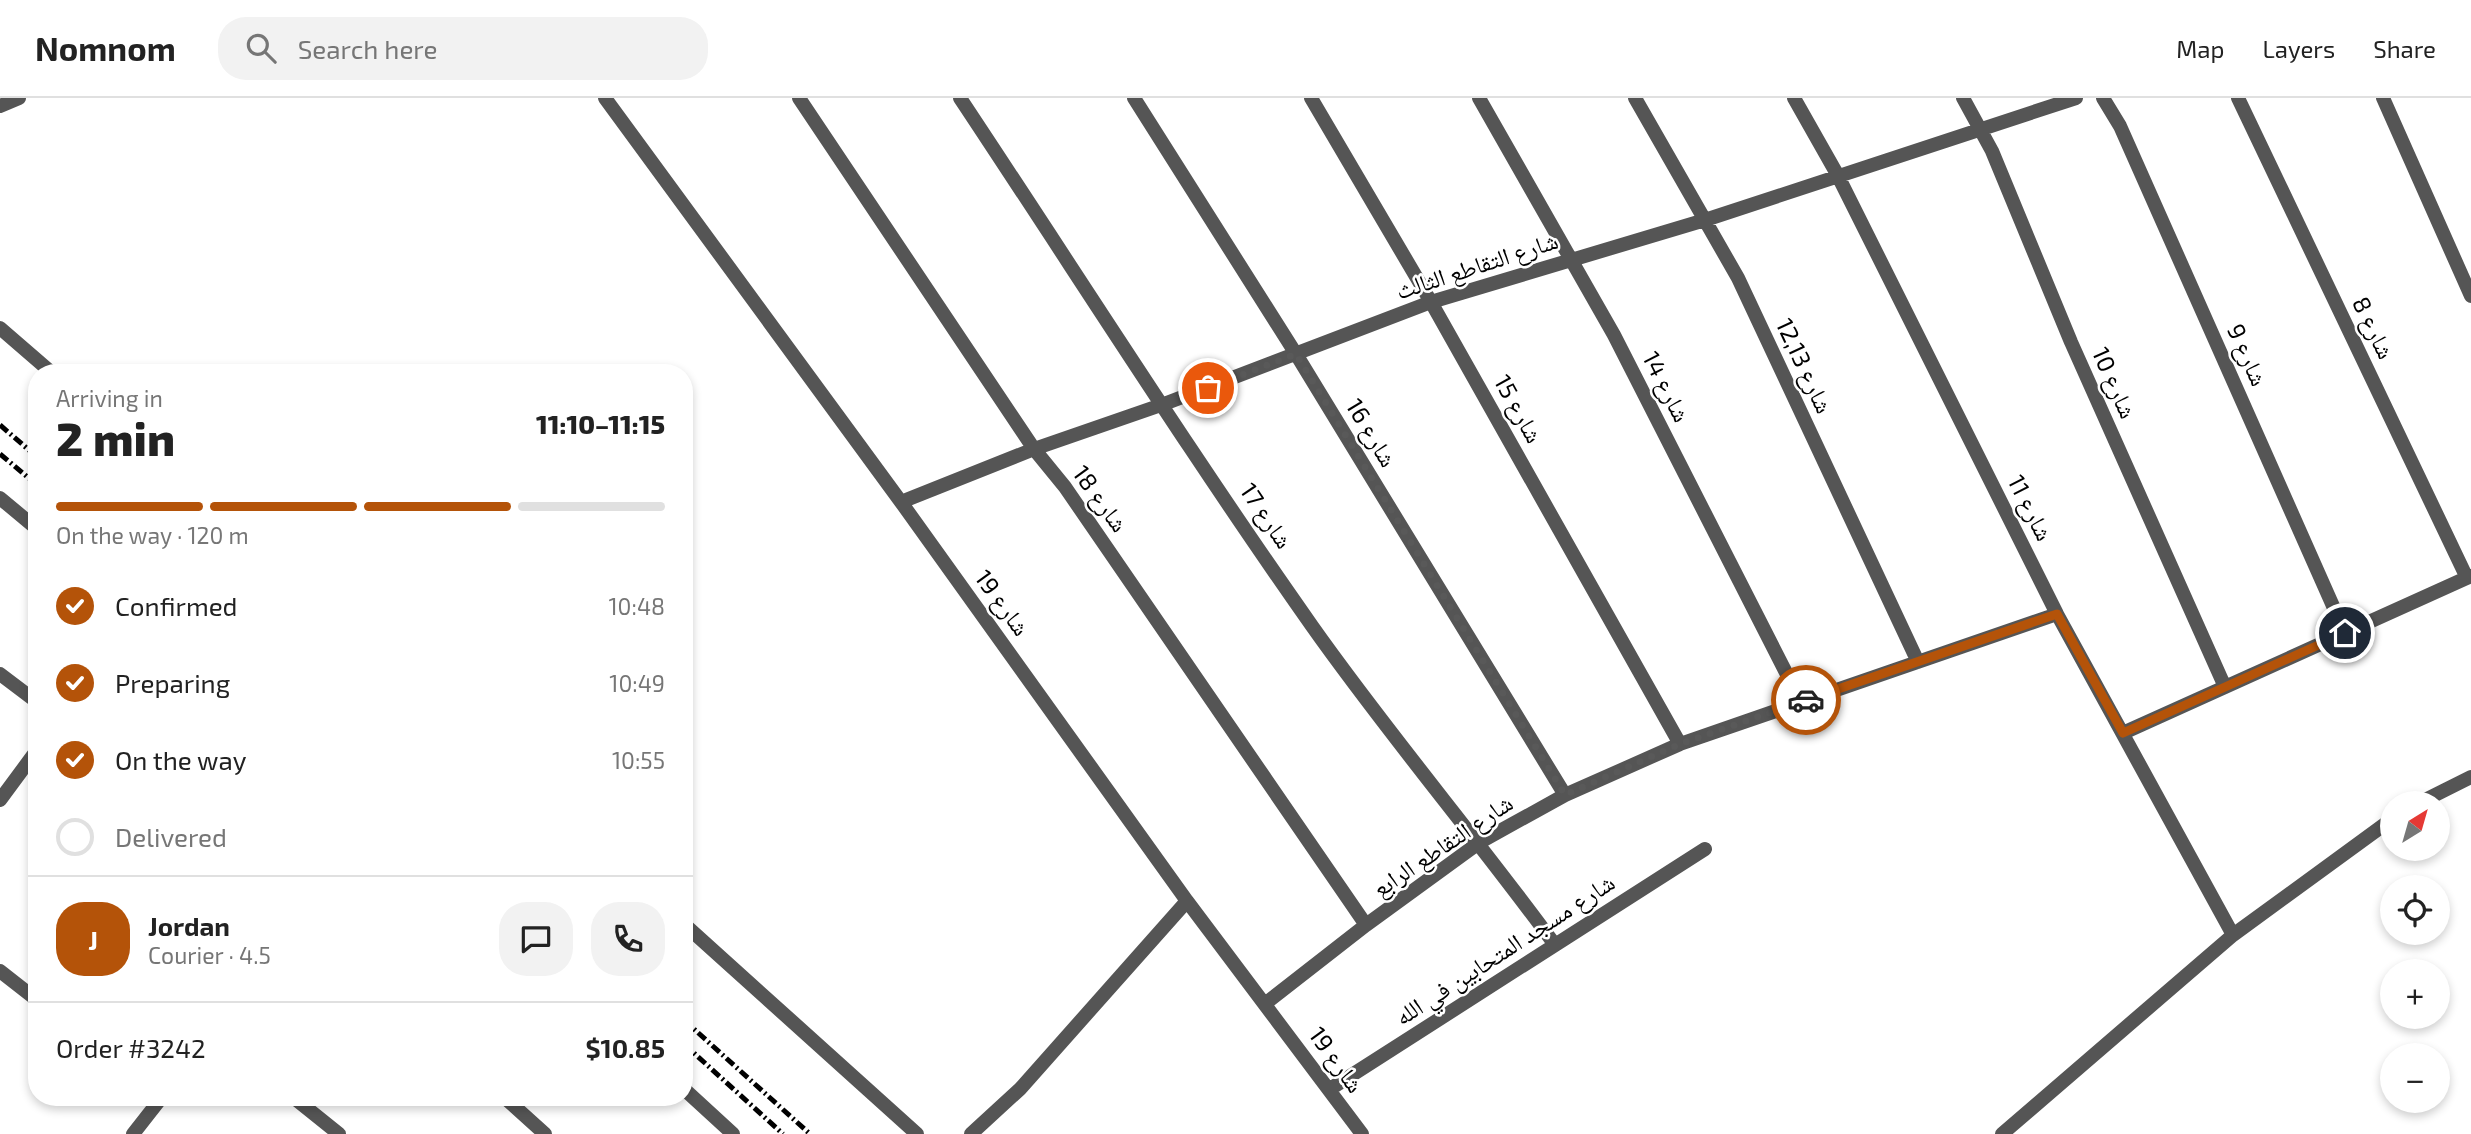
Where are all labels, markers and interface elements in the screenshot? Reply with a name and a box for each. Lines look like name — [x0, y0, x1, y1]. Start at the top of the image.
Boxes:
search box — [218, 17, 708, 80]
text: Nomnom — [35, 28, 176, 68]
icon: search — [242, 29, 280, 67]
text: Search here — [298, 33, 437, 64]
text: Map — [2176, 34, 2224, 63]
text: Layers — [2262, 34, 2335, 63]
text: Share — [2373, 34, 2436, 63]
street label: شارع التقاطع الثالث — [1392, 225, 1562, 306]
street label: شارع 8 — [2345, 292, 2402, 364]
street label: شارع 12,13 — [1769, 313, 1840, 418]
street label: شارع 9 — [2220, 319, 2275, 391]
street label: شارع 10 — [2085, 342, 2144, 423]
street label: شارع 14 — [1636, 346, 1697, 427]
pin — [1178, 358, 1238, 418]
icon: bag — [1189, 369, 1227, 407]
street label: شارع 15 — [1487, 369, 1550, 448]
text: Arriving in — [56, 384, 163, 412]
street label: شارع 16 — [1339, 393, 1404, 473]
text: 11:10–11:15 — [536, 408, 665, 439]
text: 2 min — [56, 410, 175, 465]
street label: شارع 18 — [1066, 459, 1135, 538]
street label: شارع 11 — [2001, 470, 2060, 546]
street label: شارع 17 — [1233, 477, 1300, 555]
text: On the way · 120 m — [56, 521, 249, 549]
street label: شارع 19 — [968, 564, 1037, 642]
icon: check — [56, 587, 94, 625]
text: Confirmed — [115, 590, 238, 621]
text: 10:48 — [608, 592, 665, 620]
pin — [2315, 603, 2375, 663]
icon: home — [2326, 614, 2364, 652]
icon: check — [56, 664, 94, 702]
courier — [1771, 665, 1841, 735]
text: Preparing — [115, 667, 230, 698]
text: 10:49 — [609, 669, 665, 697]
icon: car — [1787, 681, 1825, 719]
icon: check — [56, 741, 94, 779]
text: On the way — [115, 744, 246, 775]
text: 10:55 — [612, 746, 665, 774]
street label: شارع التقاطع الرابع — [1367, 787, 1519, 904]
north arrow — [2380, 791, 2450, 861]
map controls — [2380, 791, 2450, 1113]
text: Delivered — [115, 821, 227, 852]
street label: شارع مسجد المتحابين في الله — [1389, 867, 1623, 1036]
button: locate — [2380, 875, 2450, 945]
button: chat — [499, 902, 573, 976]
button: phone — [591, 902, 665, 976]
text: Jordan — [148, 910, 230, 941]
text: J — [88, 924, 98, 955]
text: Courier · 4.5 — [148, 941, 271, 969]
button: + — [2380, 959, 2450, 1029]
street label: شارع 19 — [1302, 1021, 1371, 1099]
text: Order #3242 — [56, 1032, 206, 1063]
text: $10.85 — [585, 1032, 665, 1063]
button: − — [2380, 1043, 2450, 1113]

